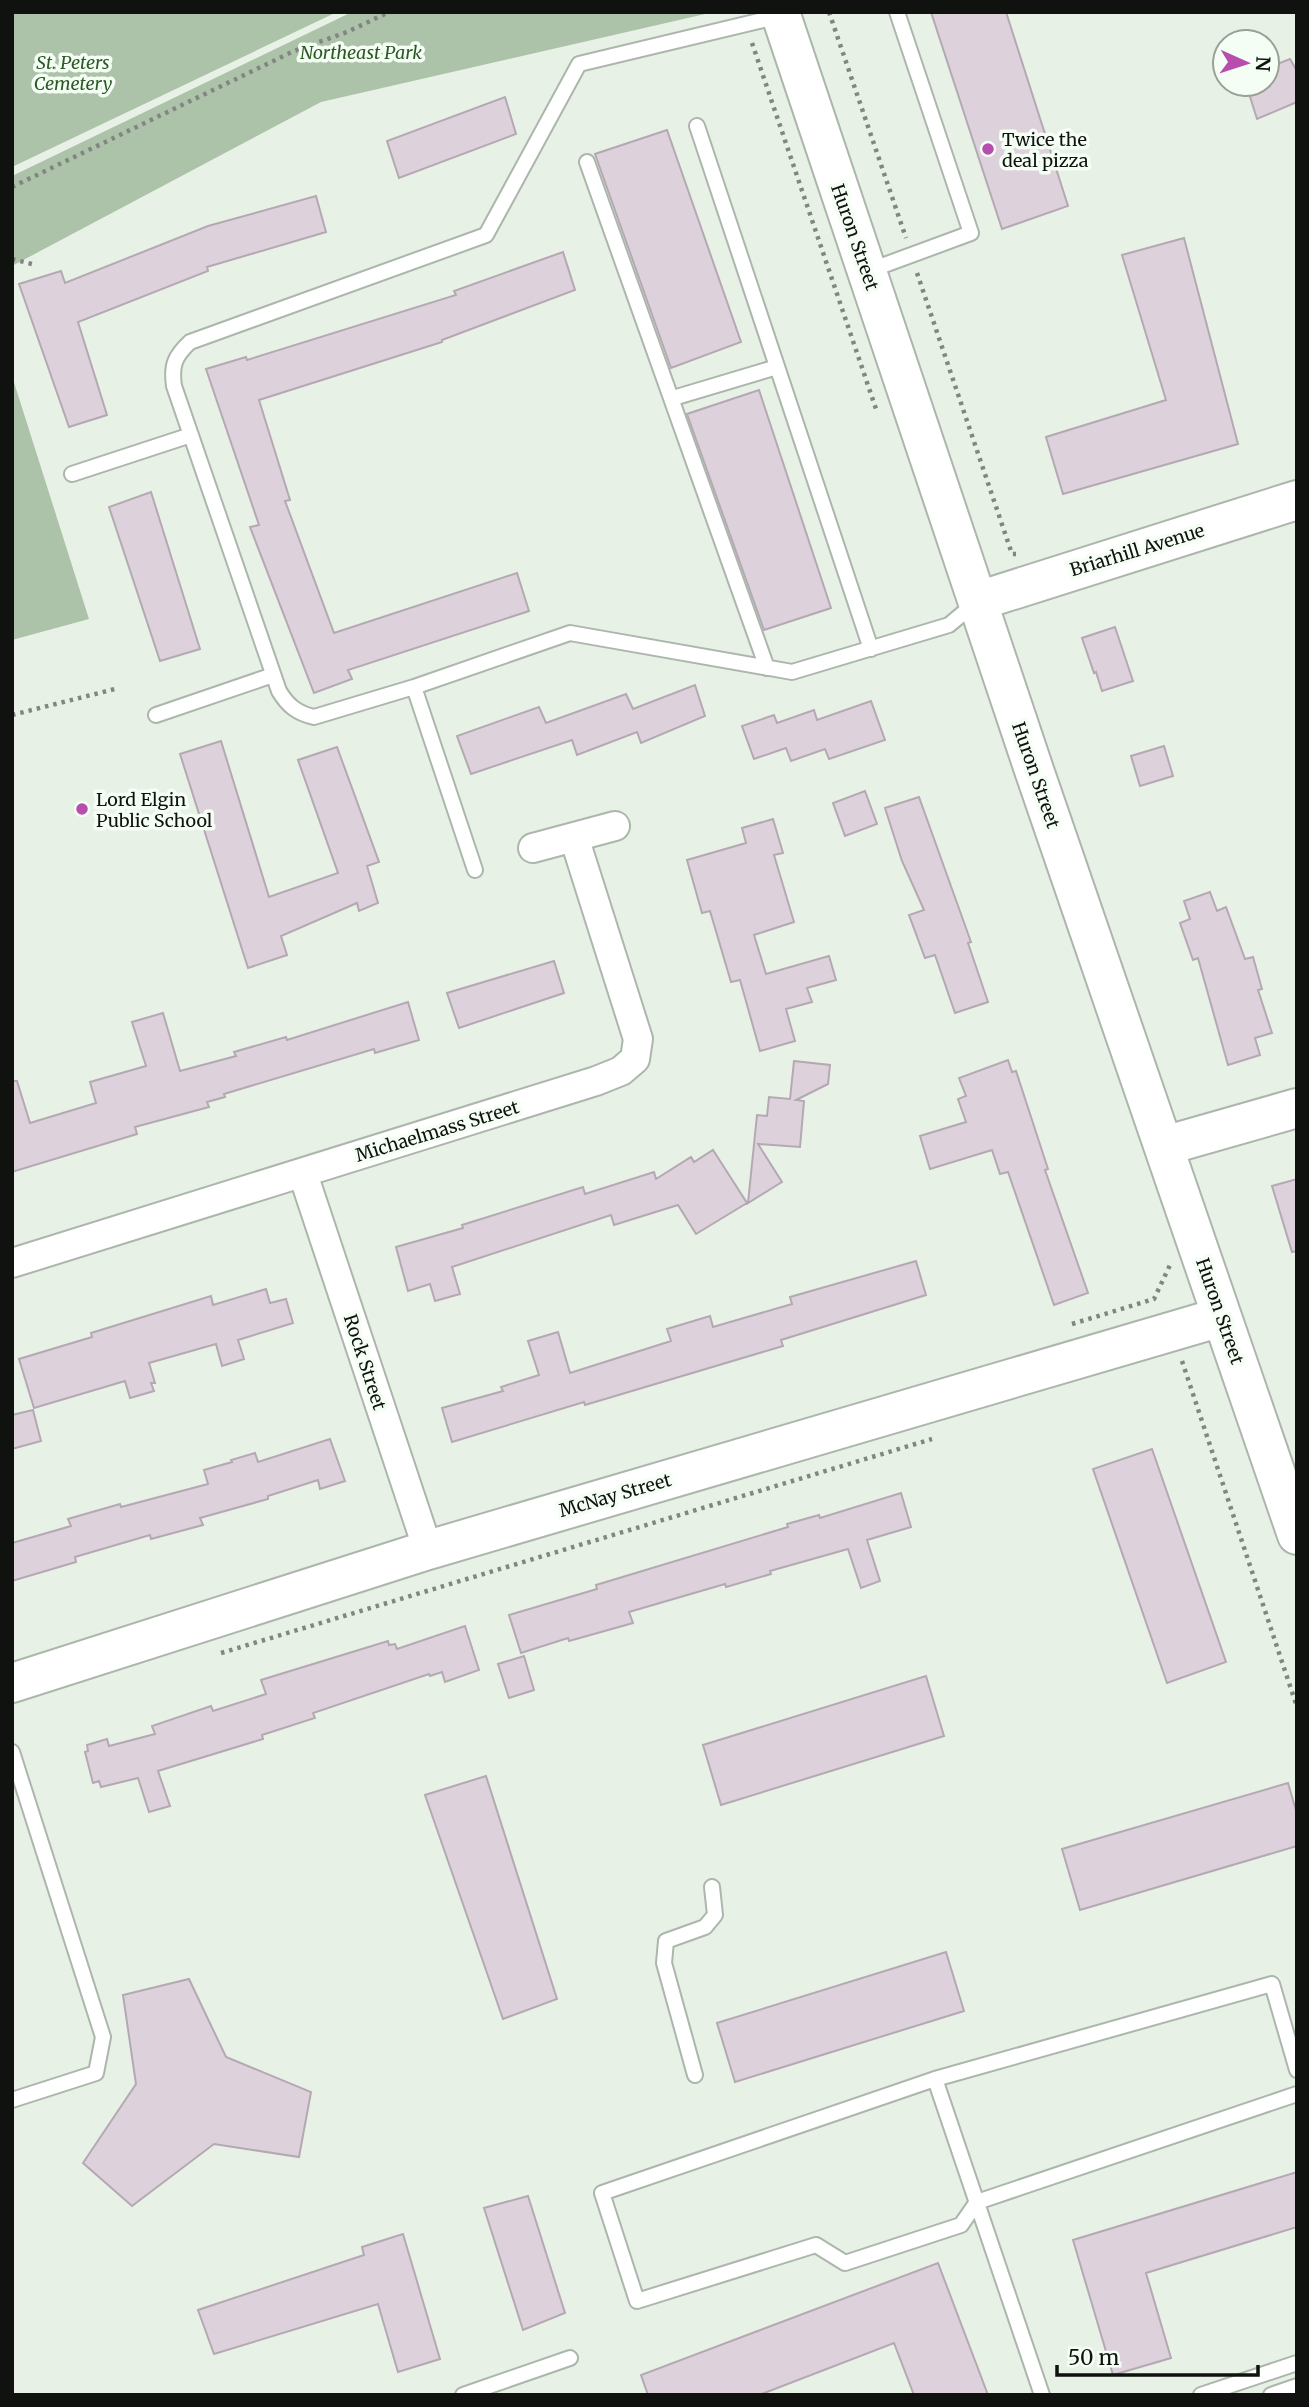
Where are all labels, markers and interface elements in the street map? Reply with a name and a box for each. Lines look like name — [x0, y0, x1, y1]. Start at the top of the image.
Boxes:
north arrow — [1211, 28, 1281, 98]
park label: Northeast Park — [300, 41, 422, 64]
park label: St. Peters Cemetery — [34, 51, 112, 95]
text: N — [1251, 56, 1275, 72]
place label: Twice the deal pizza — [1002, 128, 1089, 172]
marker: Twice the deal pizza — [980, 141, 996, 157]
street label: Huron Street — [826, 181, 884, 293]
street label: Briarhill Avenue — [1067, 519, 1207, 581]
street label: Huron Street — [1007, 719, 1065, 831]
place label: Lord Elgin Public School — [96, 788, 213, 832]
marker: Lord Elgin Public School — [74, 801, 90, 817]
street label: Michaelmass Street — [352, 1095, 522, 1167]
street label: Huron Street — [1191, 1255, 1249, 1367]
street label: Rock Street — [339, 1311, 391, 1413]
street label: McNay Street — [556, 1468, 674, 1522]
scale bar — [1057, 2334, 1258, 2378]
text: 50 m — [1068, 2344, 1119, 2371]

